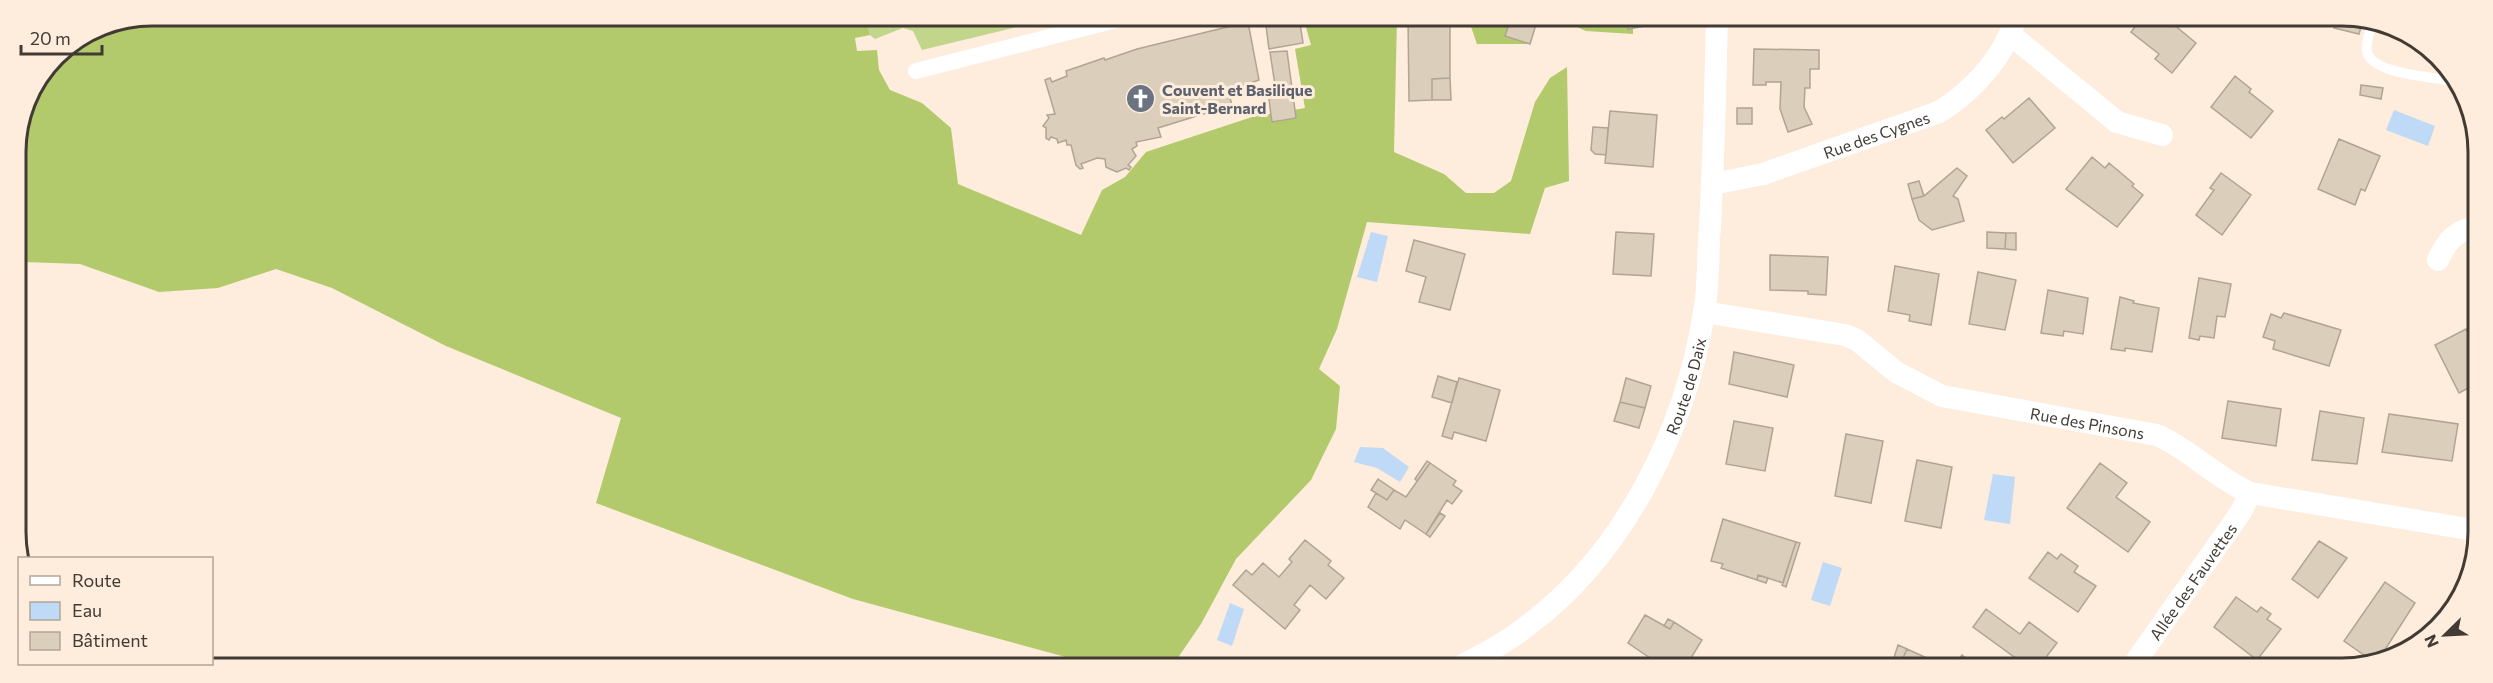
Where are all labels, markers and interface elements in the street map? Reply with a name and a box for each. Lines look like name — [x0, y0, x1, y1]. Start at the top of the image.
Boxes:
scale bar — [21, 18, 102, 56]
text: 20 m — [30, 27, 71, 49]
place label: Couvent et Basilique Saint-Bernard — [1162, 80, 1312, 117]
church icon: Couvent et Basilique Saint-Bernard — [1125, 82, 1157, 114]
street label: Rue des Cygnes — [1820, 107, 1932, 162]
street label: Route de Daix — [1661, 335, 1709, 437]
street label: Rue des Pinsons — [2029, 403, 2146, 442]
street label: Allée des Fauvettes — [2145, 519, 2240, 643]
legend — [18, 557, 213, 665]
text: Route — [72, 569, 121, 591]
text: Eau — [72, 599, 102, 621]
north arrow — [2415, 605, 2475, 665]
text: Bâtiment — [72, 629, 148, 651]
text: N — [2420, 632, 2442, 651]

